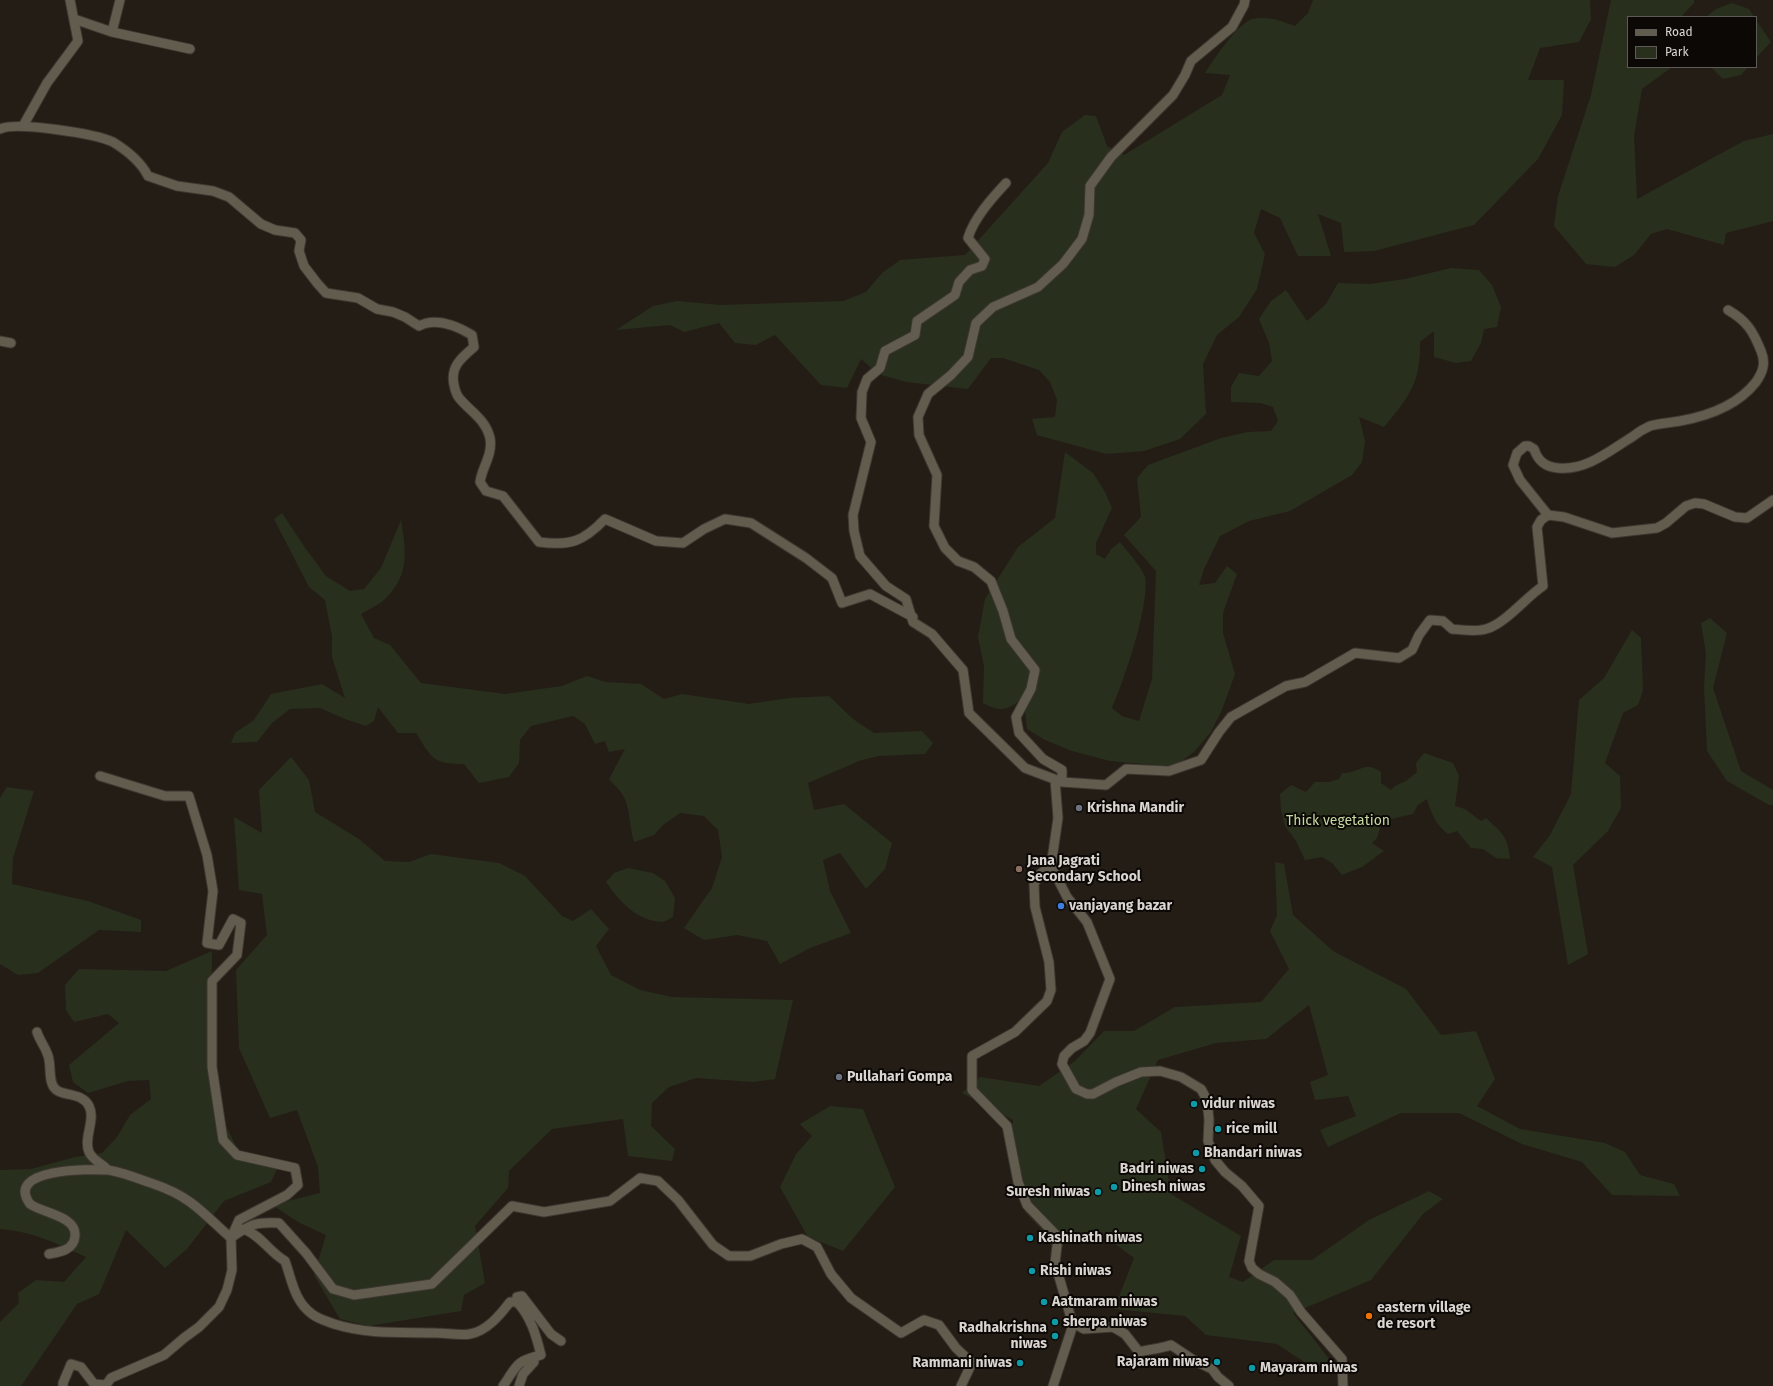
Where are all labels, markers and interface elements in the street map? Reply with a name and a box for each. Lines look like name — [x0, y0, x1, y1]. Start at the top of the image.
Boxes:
legend — [1627, 16, 1757, 68]
text: Road — [1665, 25, 1693, 39]
text: Park — [1665, 45, 1689, 59]
place label: Krishna Mandir — [1087, 800, 1184, 816]
marker: Krishna Mandir — [1074, 803, 1084, 813]
park label: Thick vegetation — [1286, 813, 1390, 829]
place label: Jana Jagrati Secondary School — [1027, 853, 1141, 886]
marker: Jana Jagrati Secondary School — [1014, 864, 1024, 874]
place label: vanjayang bazar — [1069, 898, 1172, 914]
marker: vanjayang bazar — [1056, 901, 1066, 911]
place label: Pullahari Gompa — [847, 1069, 953, 1085]
marker: Pullahari Gompa — [834, 1072, 844, 1082]
place label: vidur niwas — [1202, 1096, 1275, 1112]
marker: vidur niwas — [1189, 1099, 1199, 1109]
place label: rice mill — [1226, 1121, 1277, 1137]
marker: rice mill — [1213, 1124, 1223, 1134]
place label: Bhandari niwas — [1204, 1145, 1302, 1161]
marker: Bhandari niwas — [1191, 1148, 1201, 1158]
place label: Badri niwas — [1120, 1161, 1194, 1177]
marker: Badri niwas — [1197, 1164, 1207, 1174]
place label: Dinesh niwas — [1122, 1179, 1206, 1195]
marker: Dinesh niwas — [1109, 1182, 1119, 1192]
place label: Suresh niwas — [1006, 1184, 1090, 1200]
marker: Suresh niwas — [1093, 1187, 1103, 1197]
place label: Kashinath niwas — [1038, 1230, 1142, 1246]
marker: Kashinath niwas — [1025, 1233, 1035, 1243]
place label: Rishi niwas — [1040, 1263, 1111, 1279]
marker: Rishi niwas — [1027, 1266, 1037, 1276]
place label: Aatmaram niwas — [1052, 1294, 1157, 1310]
marker: Aatmaram niwas — [1039, 1297, 1049, 1307]
place label: eastern village de resort — [1377, 1300, 1471, 1332]
marker: eastern village de resort — [1364, 1311, 1374, 1321]
place label: sherpa niwas — [1063, 1314, 1147, 1330]
marker: sherpa niwas — [1050, 1317, 1060, 1327]
place label: Radhakrishna niwas — [959, 1320, 1047, 1352]
marker: Radhakrishna niwas — [1050, 1331, 1060, 1341]
place label: Rajaram niwas — [1117, 1354, 1209, 1370]
place label: Rammani niwas — [913, 1355, 1012, 1371]
marker: Rajaram niwas — [1212, 1357, 1222, 1367]
marker: Rammani niwas — [1015, 1358, 1025, 1368]
place label: Mayaram niwas — [1260, 1360, 1358, 1376]
marker: Mayaram niwas — [1247, 1363, 1257, 1373]

